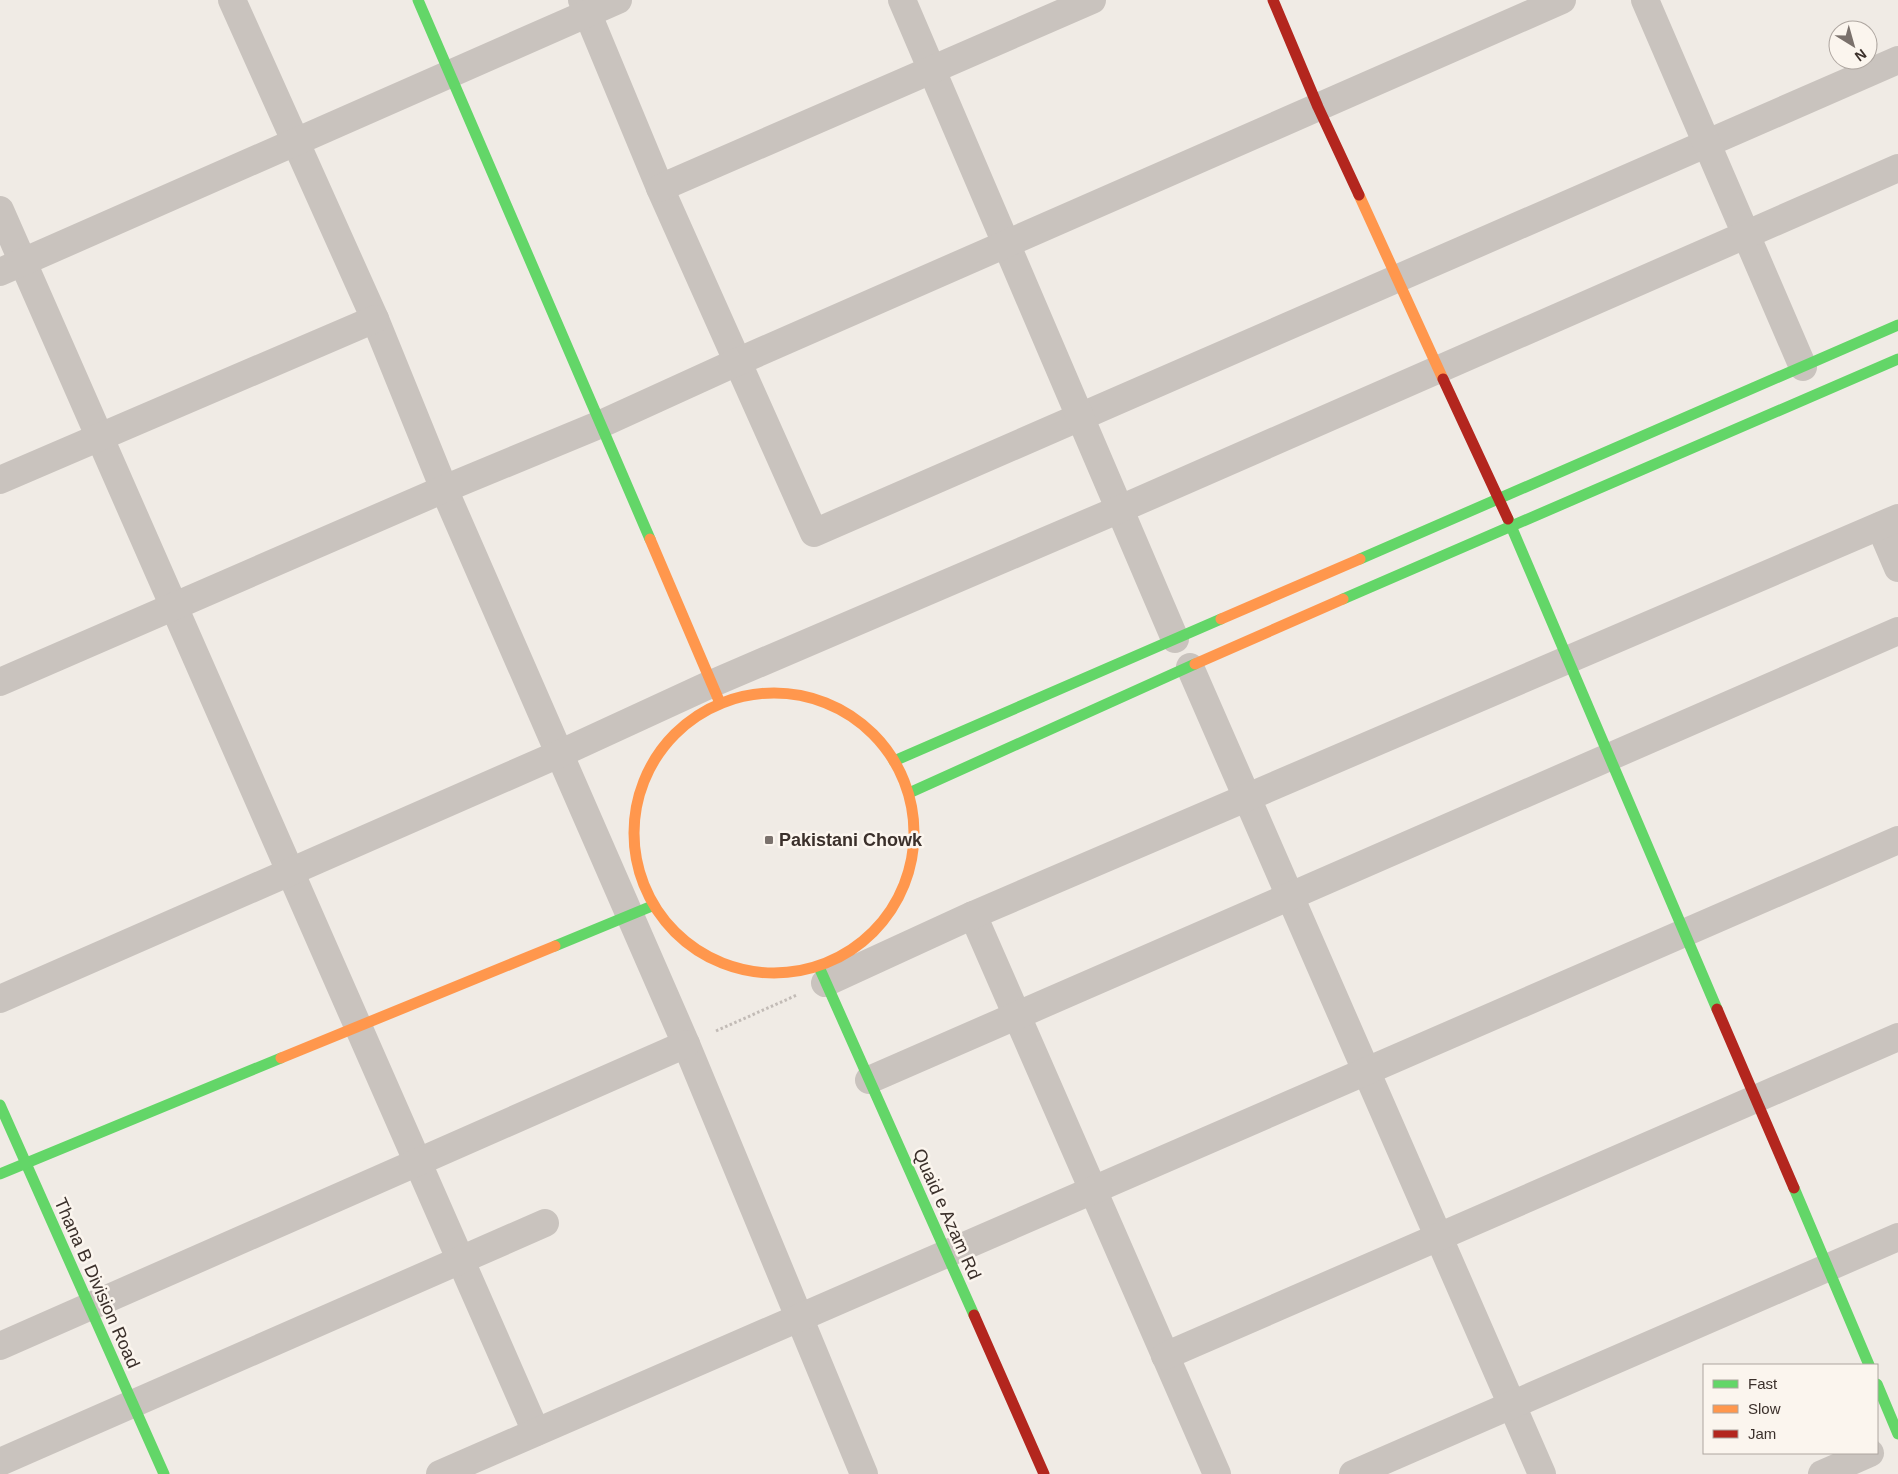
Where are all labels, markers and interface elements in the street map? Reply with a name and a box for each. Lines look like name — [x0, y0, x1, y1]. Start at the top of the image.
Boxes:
north arrow — [1828, 20, 1878, 70]
text: N — [1852, 46, 1870, 65]
place label: Pakistani Chowk — [779, 830, 923, 850]
marker: Pakistani Chowk — [763, 834, 775, 846]
street label: Quaid e Azam Rd — [909, 1145, 985, 1283]
street label: Thana B Division Road — [50, 1195, 144, 1371]
legend — [1703, 1364, 1878, 1454]
text: Fast — [1748, 1375, 1778, 1392]
text: Slow — [1748, 1400, 1781, 1417]
text: Jam — [1748, 1425, 1776, 1442]

